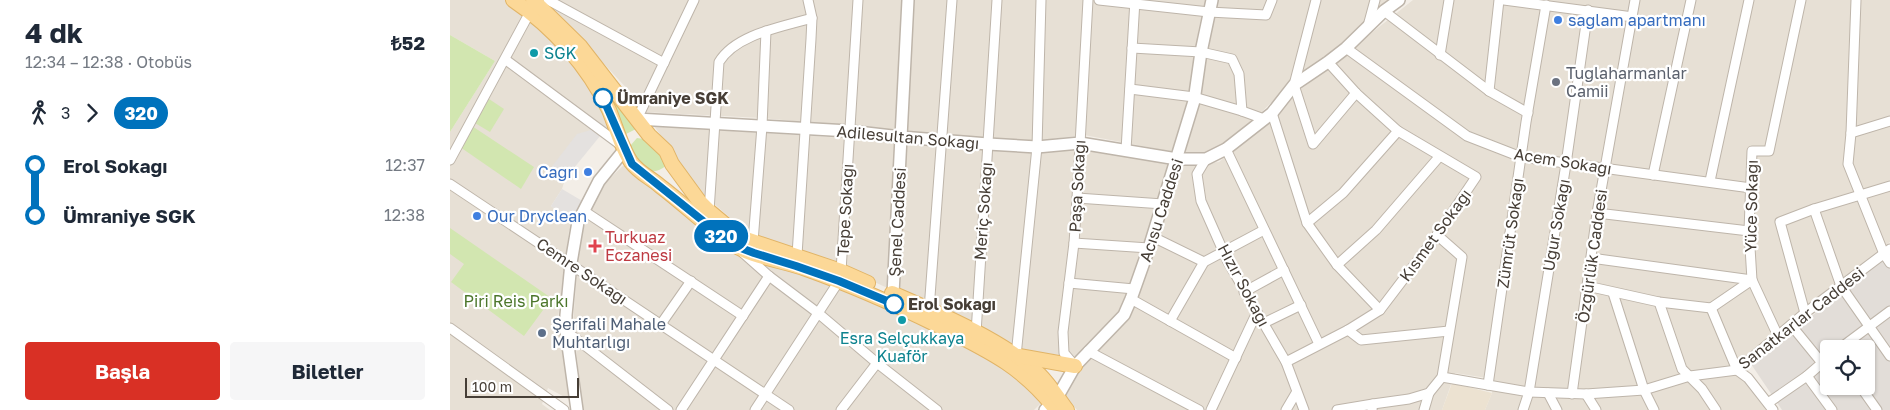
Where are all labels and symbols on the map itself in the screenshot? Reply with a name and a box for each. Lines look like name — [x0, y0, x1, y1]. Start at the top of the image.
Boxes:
place label: sağlam apartmanı — [1568, 10, 1706, 30]
marker: sağlam apartmanı — [1552, 14, 1564, 26]
place label: SGK — [544, 43, 577, 63]
marker: SGK — [528, 47, 540, 59]
place label: Tuğlaharmanlar Camii — [1566, 63, 1687, 101]
marker: Tuğlaharmanlar Camii — [1550, 76, 1562, 88]
marker: Ümraniye SGK — [593, 88, 613, 108]
place label: Ümraniye SGK — [617, 88, 729, 108]
street label: Adilesultan Sokağı — [836, 121, 980, 153]
street label: Paşa Sokağı — [1065, 139, 1089, 233]
street label: Acem Sokağı — [1513, 143, 1613, 179]
street label: Acısu Caddesi — [1135, 156, 1187, 264]
street label: Yüce Sokağı — [1740, 159, 1762, 253]
street label: Meriç Sokağı — [970, 161, 996, 261]
place label: Cağrı — [538, 162, 578, 182]
street label: Tepe Sokağı — [833, 163, 857, 257]
marker: Cağrı — [582, 166, 594, 178]
street label: Şenel Caddesi — [884, 167, 910, 277]
street label: Zümrüt Sokağı — [1492, 176, 1528, 290]
street label: Uğur Sokağı — [1538, 177, 1574, 273]
street label: Kısmet Sokağı — [1395, 185, 1475, 285]
street label: Özgürlük Caddesi — [1573, 188, 1611, 324]
place label: Our Dryclean — [487, 206, 587, 226]
marker: Our Dryclean — [471, 210, 483, 222]
line badge: 320 — [692, 220, 750, 252]
place label: Turkuaz Eczanesi — [605, 227, 672, 265]
street label: Cemre Sokağı — [533, 233, 631, 309]
marker: Turkuaz Eczanesi — [589, 240, 601, 252]
street label: Hızır Sokağı — [1214, 240, 1274, 330]
street label: Sanatkarlar Caddesi — [1734, 263, 1868, 373]
park label: Piri Reis Parkı — [464, 291, 569, 311]
marker: Erol Sokağı — [884, 294, 904, 314]
place label: Erol Sokağı — [908, 294, 996, 314]
place label: Şerifali Mahale Muhtarlığı — [552, 314, 666, 352]
marker: Esra Selçukkaya Kuaför — [896, 314, 908, 326]
marker: Şerifali Mahale Muhtarlığı — [536, 327, 548, 339]
place label: Esra Selçukkaya Kuaför — [840, 328, 964, 366]
scale bar — [465, 375, 579, 398]

